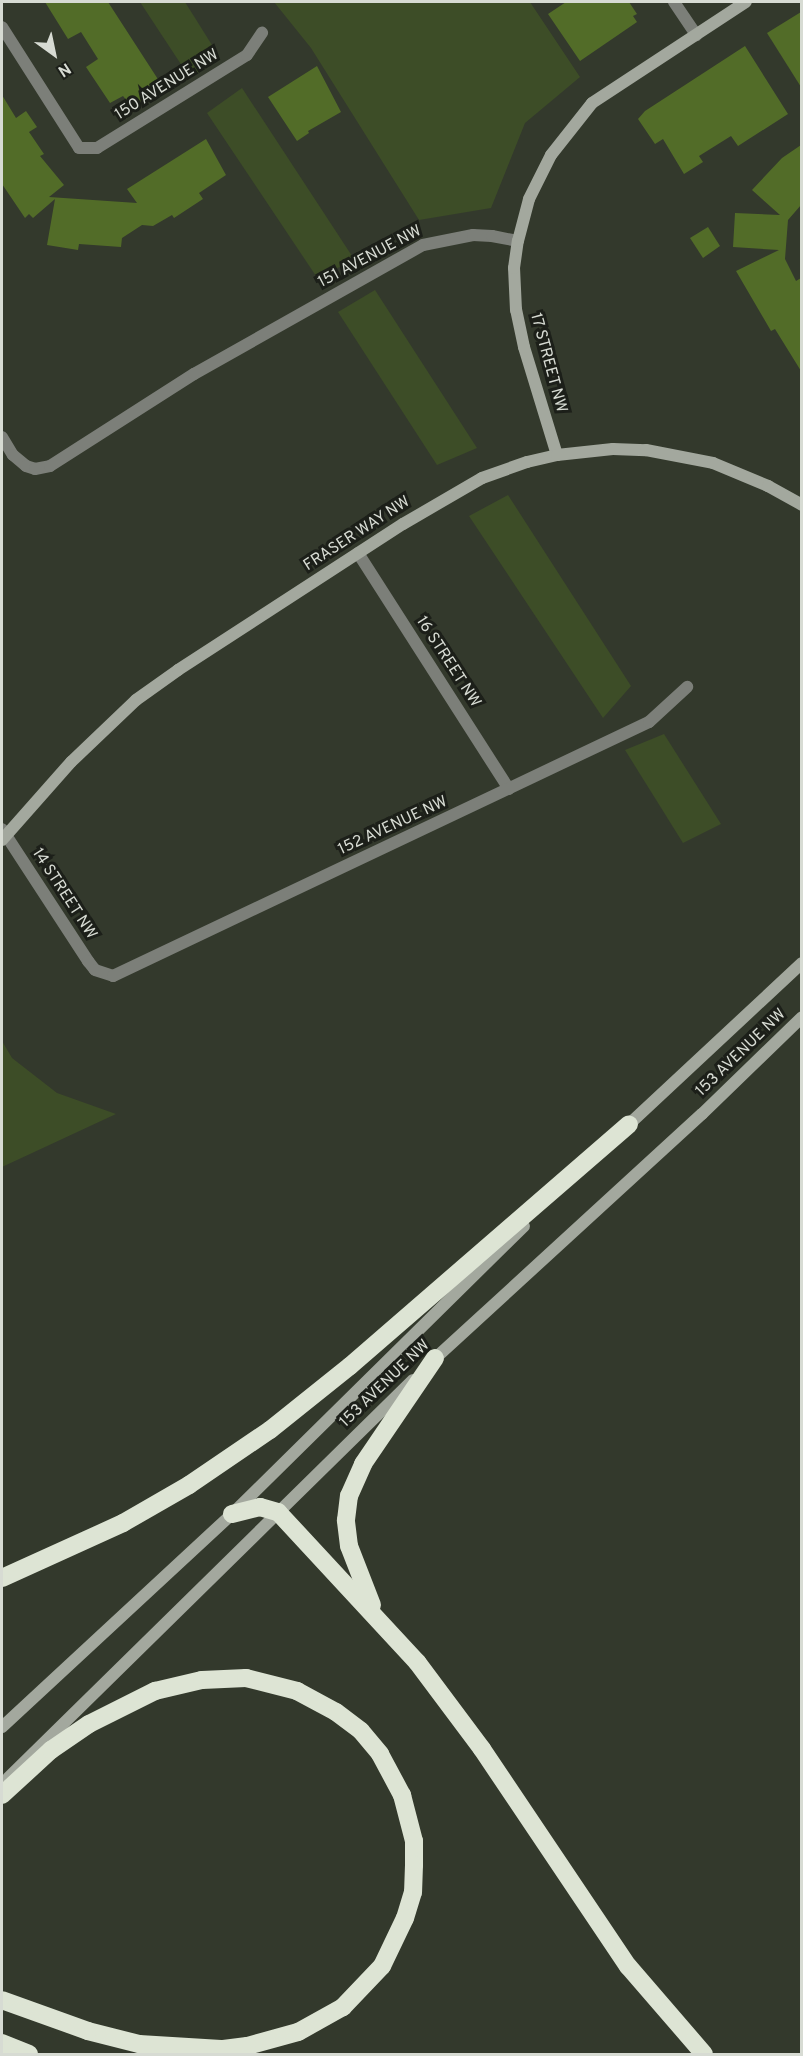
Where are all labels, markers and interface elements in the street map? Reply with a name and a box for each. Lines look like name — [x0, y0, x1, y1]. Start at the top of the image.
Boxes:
north arrow — [24, 24, 84, 84]
street label: 150 AVENUE NW — [111, 45, 223, 125]
text: N — [54, 58, 74, 81]
street label: 151 AVENUE NW — [315, 222, 425, 292]
street label: 17 STREET NW — [525, 310, 571, 416]
street label: FRASER WAY NW — [300, 492, 414, 576]
street label: 16 STREET NW — [411, 613, 485, 711]
street label: 152 AVENUE NW — [335, 792, 451, 860]
street label: 14 STREET NW — [27, 845, 101, 943]
street label: 153 AVENUE NW — [692, 1005, 790, 1101]
street label: 153 AVENUE NW — [336, 1336, 434, 1432]

